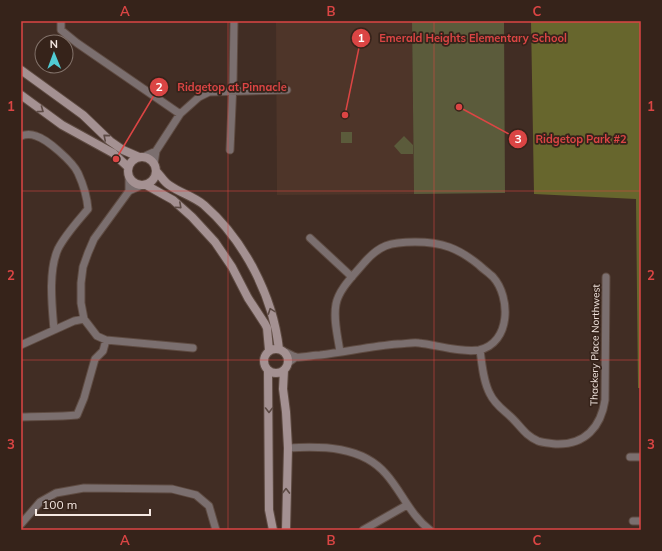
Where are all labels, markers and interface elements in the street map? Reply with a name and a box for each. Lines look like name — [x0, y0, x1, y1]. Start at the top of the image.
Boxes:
text: A — [120, 3, 130, 19]
text: B — [327, 3, 336, 19]
text: C — [533, 3, 542, 19]
callout: Emerald Heights Elementary School — [351, 27, 575, 50]
text: 1 — [357, 30, 365, 45]
text: Emerald Heights Elementary School — [379, 31, 567, 45]
north arrow — [34, 34, 74, 74]
text: N — [50, 37, 58, 51]
callout: Ridgetop at Pinnacle — [149, 75, 294, 98]
text: 2 — [155, 79, 163, 94]
text: Ridgetop at Pinnacle — [177, 80, 287, 94]
text: 1 — [7, 98, 15, 114]
text: 1 — [647, 98, 655, 114]
one-way arrow — [37, 105, 44, 112]
callout: Ridgetop Park #2 — [508, 127, 635, 150]
text: 3 — [514, 131, 522, 146]
text: Ridgetop Park #2 — [535, 132, 627, 146]
one-way arrow — [103, 135, 110, 142]
one-way arrow — [175, 201, 182, 208]
text: 2 — [7, 267, 15, 283]
text: 2 — [647, 267, 655, 283]
street label: Thackery Place Northwest — [587, 283, 603, 406]
one-way arrow — [268, 307, 276, 314]
one-way arrow — [265, 407, 273, 413]
text: 3 — [7, 436, 15, 452]
text: 3 — [647, 436, 655, 452]
one-way arrow — [282, 488, 291, 494]
scale bar — [36, 491, 150, 517]
text: 100 m — [42, 497, 77, 512]
text: A — [120, 532, 130, 548]
text: B — [327, 532, 336, 548]
text: C — [533, 532, 542, 548]

